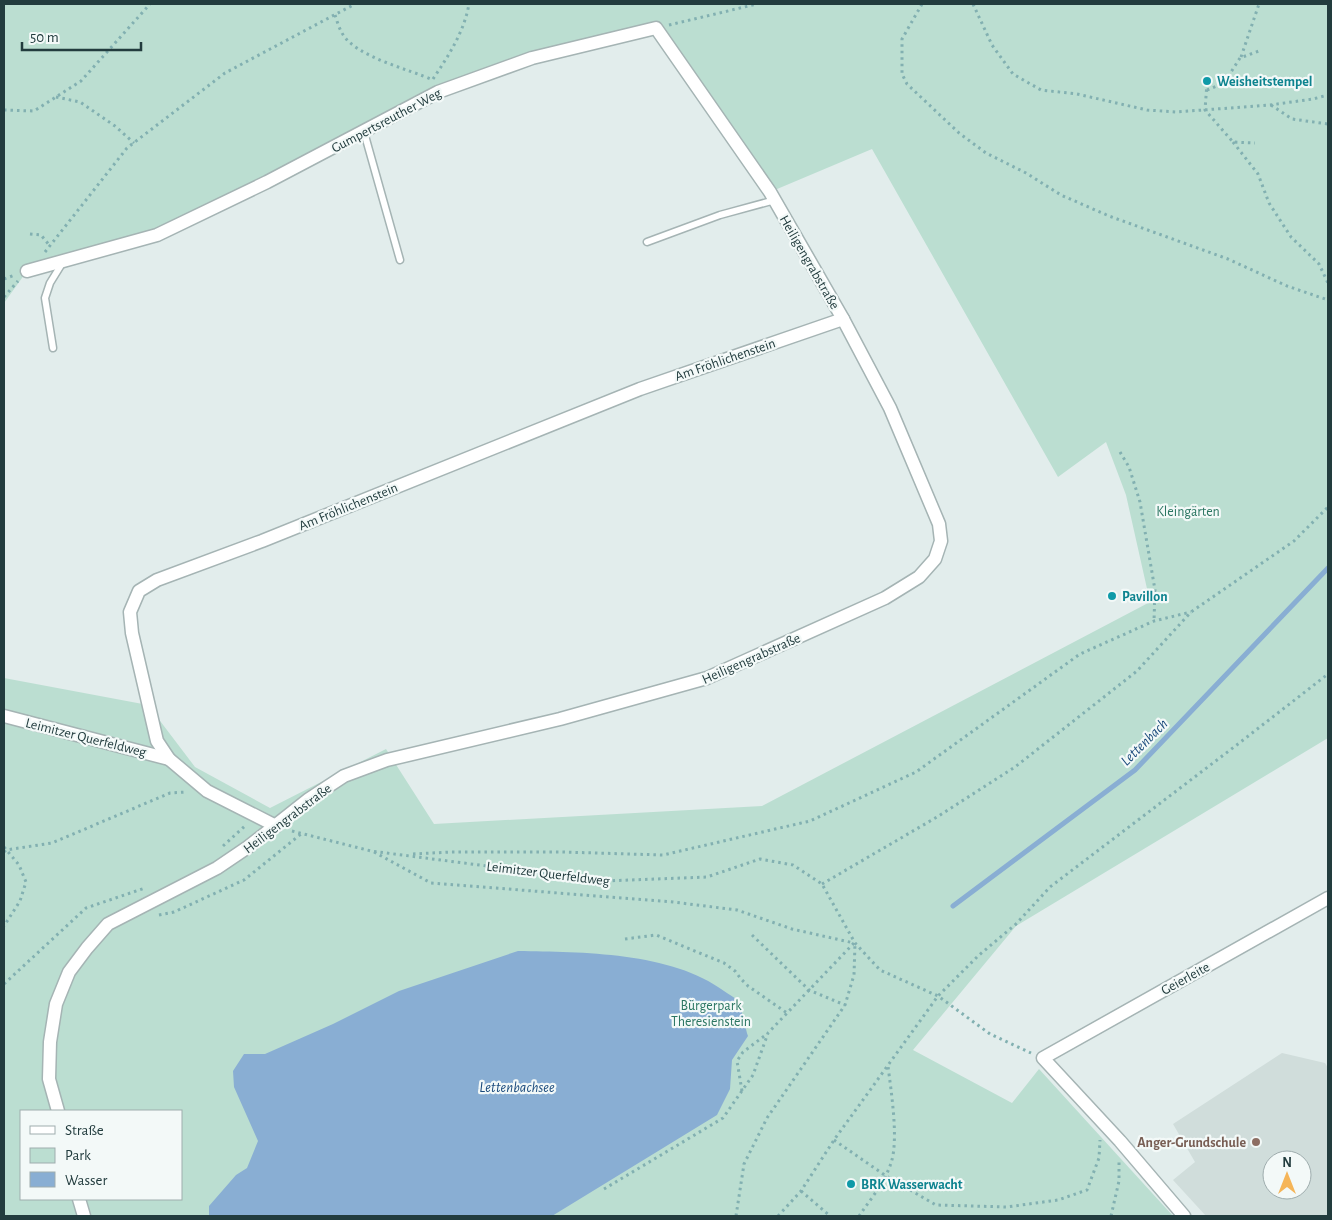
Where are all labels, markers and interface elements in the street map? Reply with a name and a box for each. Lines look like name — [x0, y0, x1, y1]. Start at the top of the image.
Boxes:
scale bar — [22, 20, 141, 52]
text: 50 m — [30, 30, 59, 45]
marker: Weisheitstempel — [1201, 75, 1213, 87]
place label: Weisheitstempel — [1217, 75, 1312, 89]
street label: Gumpertsreuther Weg — [329, 86, 444, 156]
street label: Heiligengrabstraße — [777, 213, 842, 312]
street label: Am Fröhlichenstein — [673, 336, 777, 384]
street label: Am Fröhlichenstein — [297, 481, 400, 533]
park label: Kleingärten — [1156, 505, 1220, 519]
marker: Pavillon — [1106, 590, 1118, 602]
place label: Pavillon — [1122, 590, 1168, 604]
street label: Heiligengrabstraße — [700, 631, 803, 687]
street label: Leimitzer Querfeldweg — [24, 716, 148, 760]
water label: Lettenbach — [1118, 716, 1171, 769]
street label: Heiligengrabstraße — [241, 781, 334, 856]
street label: Leimitzer Querfeldweg — [486, 859, 610, 889]
street label: Geierleite — [1159, 960, 1212, 998]
park label: Bürgerpark Theresienstein — [671, 999, 751, 1029]
water label: Lettenbachsee — [479, 1080, 555, 1095]
legend — [20, 1110, 182, 1200]
text: Straße — [65, 1123, 104, 1138]
place label: Anger-Grundschule — [1137, 1136, 1246, 1150]
marker: Anger-Grundschule — [1250, 1136, 1262, 1148]
text: Park — [65, 1148, 91, 1163]
north arrow — [1262, 1150, 1312, 1200]
text: N — [1282, 1156, 1292, 1170]
text: Wasser — [65, 1173, 108, 1188]
marker: BRK Wasserwacht — [845, 1178, 857, 1190]
place label: BRK Wasserwacht — [861, 1178, 963, 1192]

